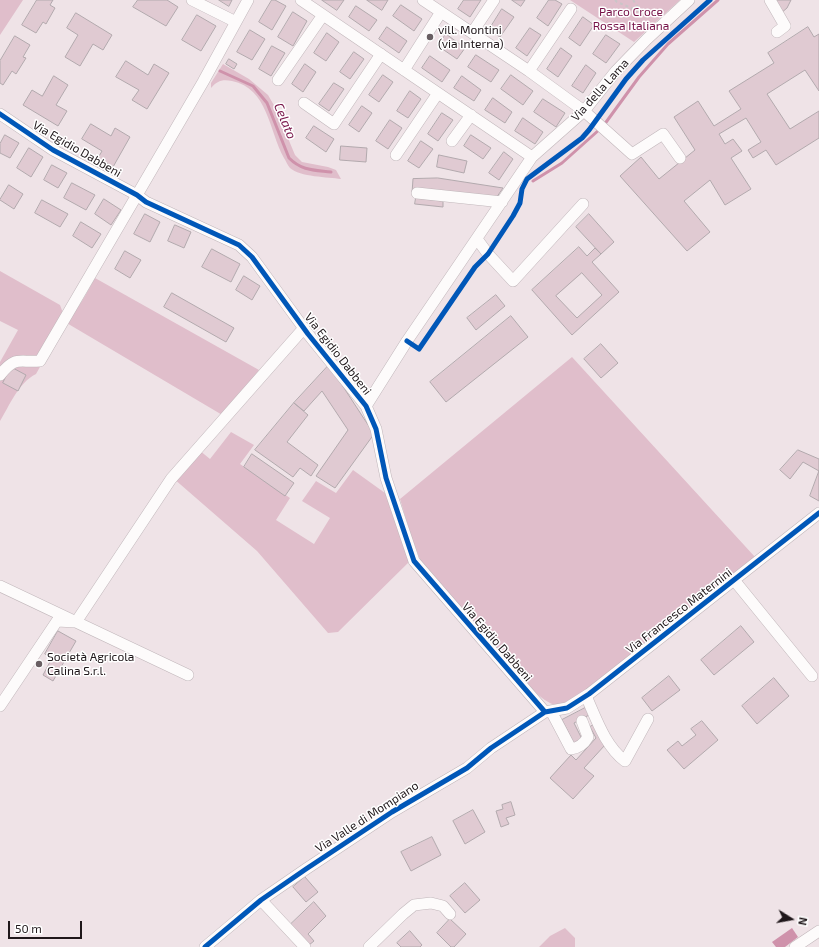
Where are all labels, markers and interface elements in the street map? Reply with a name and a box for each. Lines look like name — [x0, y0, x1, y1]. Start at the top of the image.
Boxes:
park label: Parco Croce Rossa Italiana — [593, 5, 669, 33]
place label: vill. Montini (via Interna) — [438, 23, 504, 51]
marker: vill. Montini (via Interna) — [425, 32, 435, 42]
street label: Via della Lama — [568, 56, 632, 124]
water label: Celato — [270, 101, 300, 141]
street label: Via Egidio Dabbeni — [30, 118, 124, 180]
street label: Via Egidio Dabbeni — [302, 310, 374, 398]
street label: Via Francesco Maternini — [623, 565, 735, 657]
street label: Via Egidio Dabbeni — [459, 600, 535, 684]
place label: Società Agricola Calina S.r.l. — [47, 650, 134, 678]
marker: Società Agricola Calina S.r.l. — [34, 659, 44, 669]
street label: Via Valle di Mompiano — [313, 778, 421, 856]
north arrow — [771, 899, 811, 939]
scale bar — [10, 913, 84, 939]
text: N — [796, 916, 810, 927]
text: 50 m — [15, 921, 42, 935]

